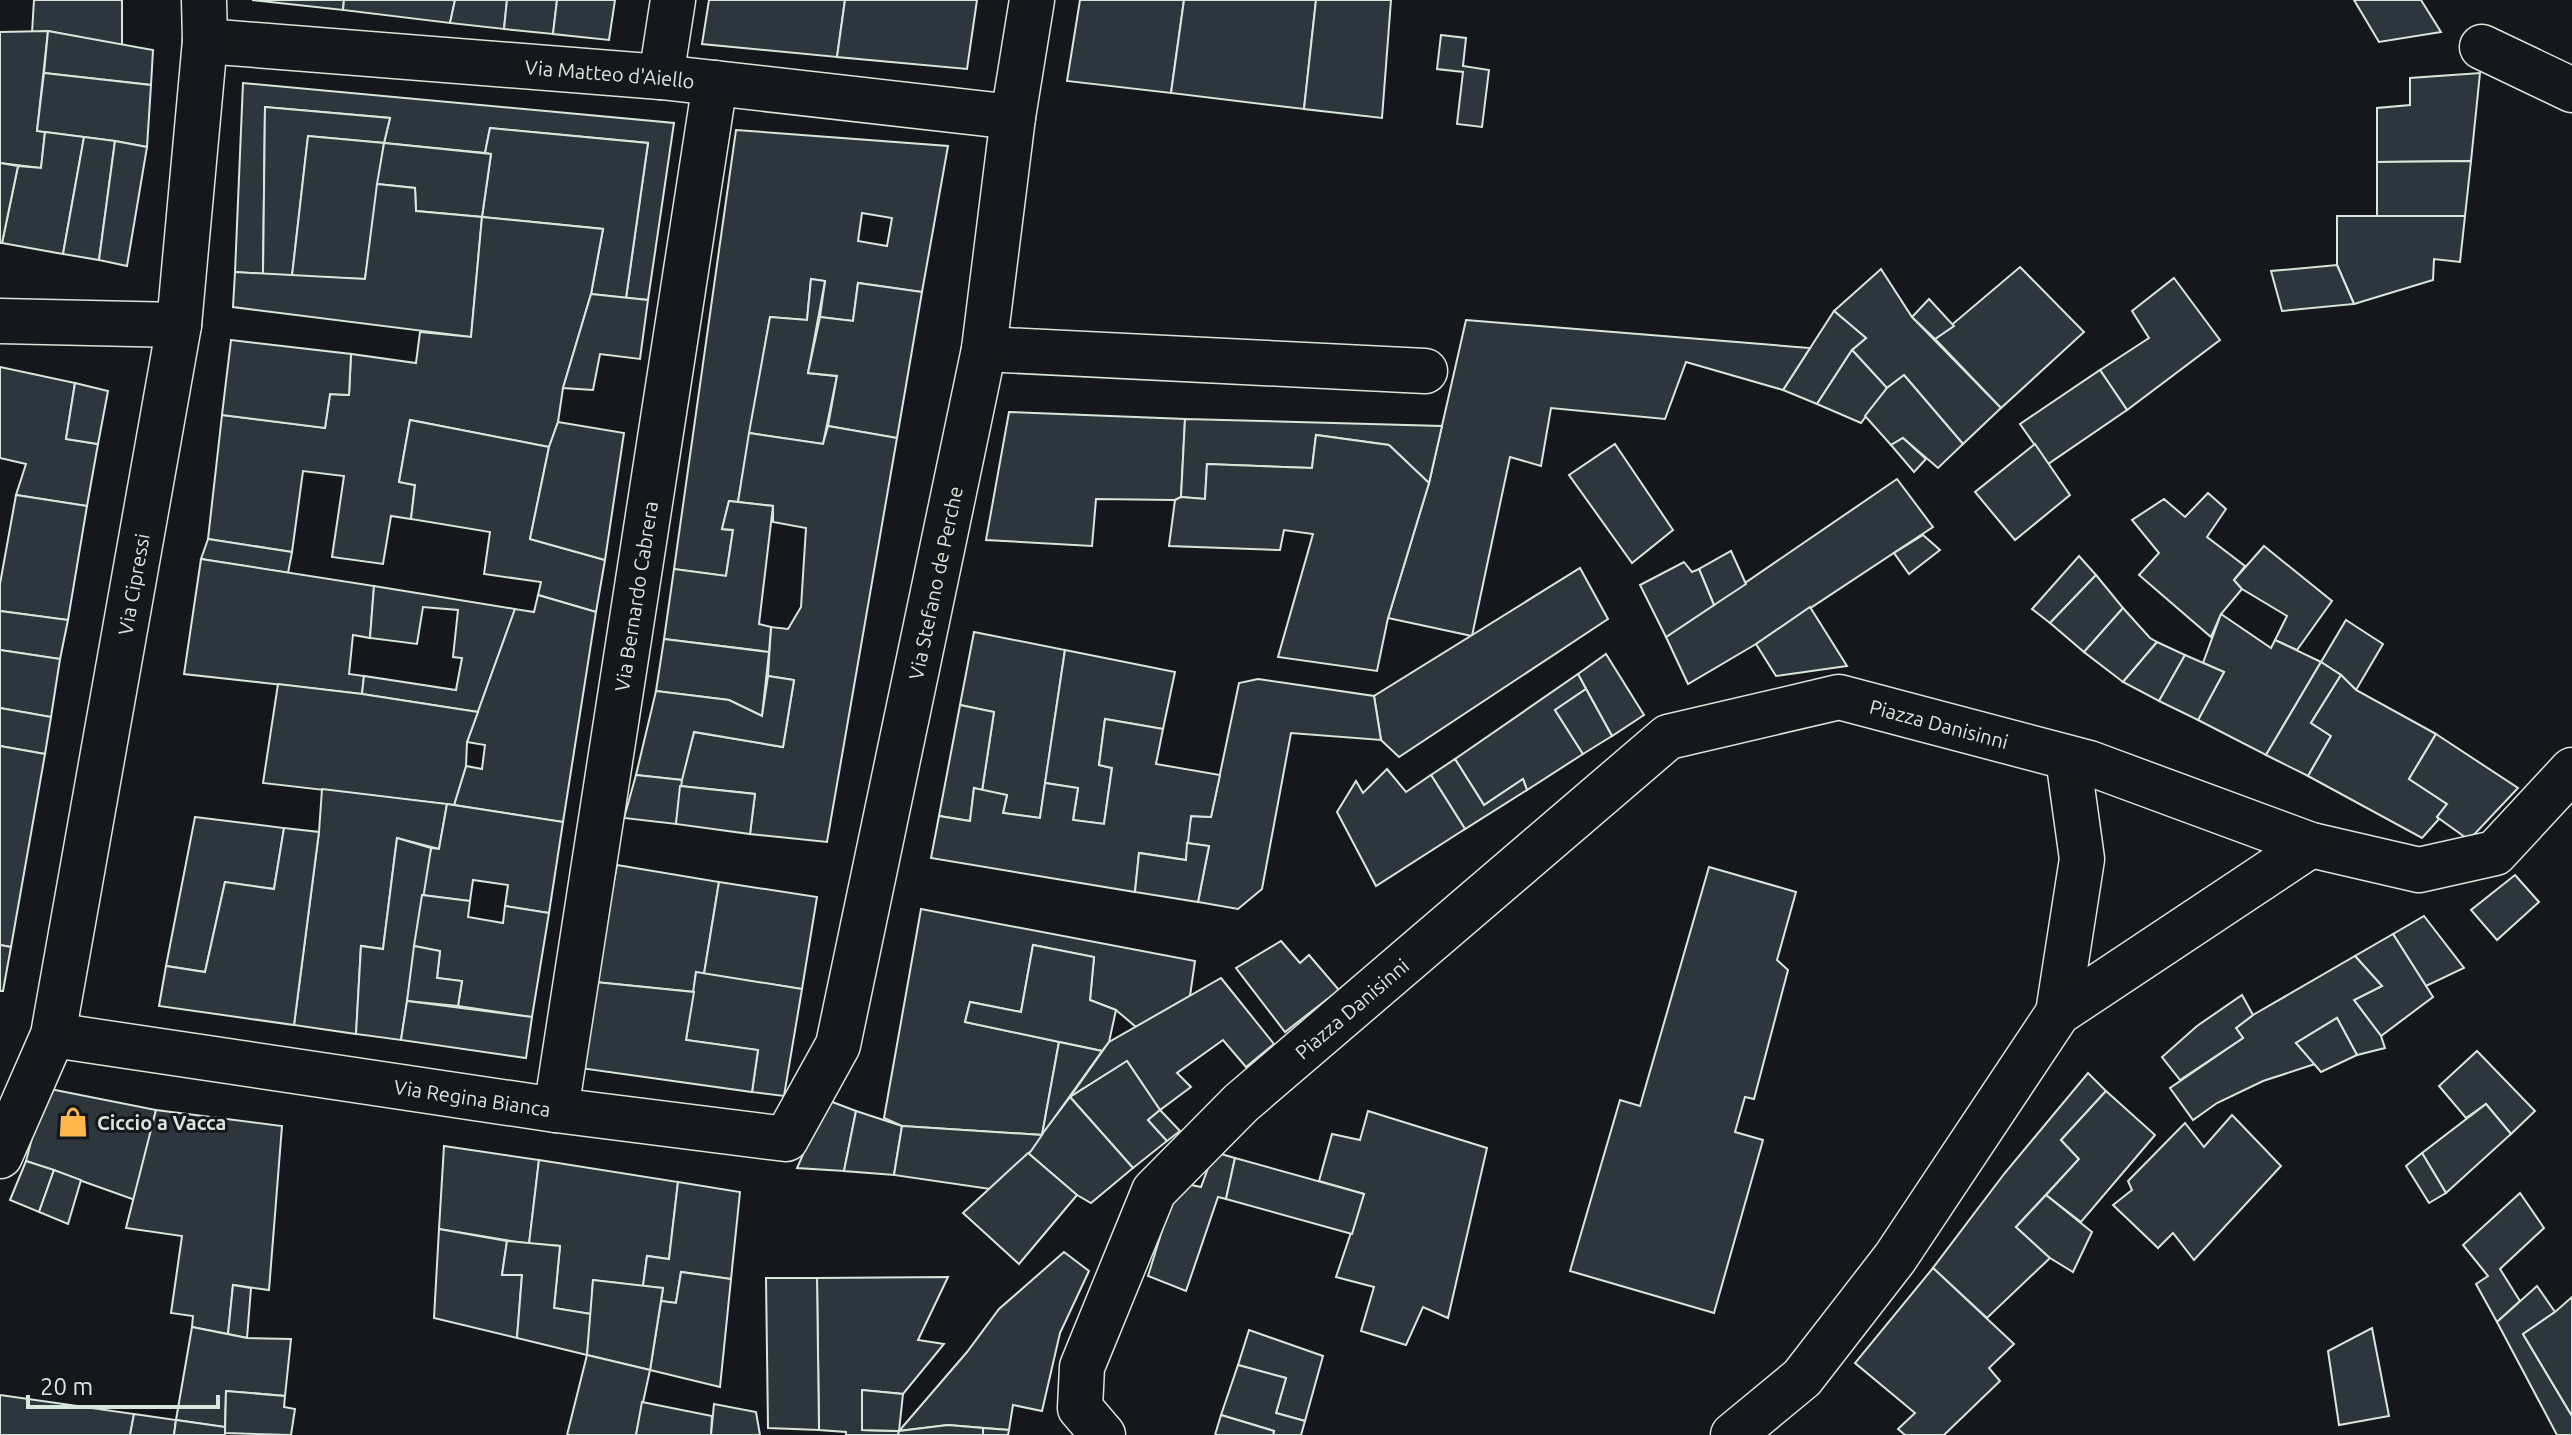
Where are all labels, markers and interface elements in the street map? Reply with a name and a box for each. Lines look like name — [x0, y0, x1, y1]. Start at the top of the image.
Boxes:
street label: Via Matteo d'Aiello — [524, 55, 696, 92]
street label: Via Stefano de Perche — [903, 484, 966, 682]
street label: Via Bernardo Cabrera — [609, 499, 662, 693]
street label: Via Cipressi — [113, 532, 153, 637]
street label: Piazza Danisinni — [1867, 694, 2011, 753]
street label: Piazza Danisinni — [1290, 953, 1413, 1063]
street label: Via Regina Bianca — [393, 1075, 552, 1121]
shop icon: Ciccio a Vacca — [56, 1105, 90, 1139]
place label: Ciccio a Vacca — [97, 1111, 226, 1134]
scale bar — [28, 1359, 218, 1409]
text: 20 m — [40, 1373, 93, 1400]

